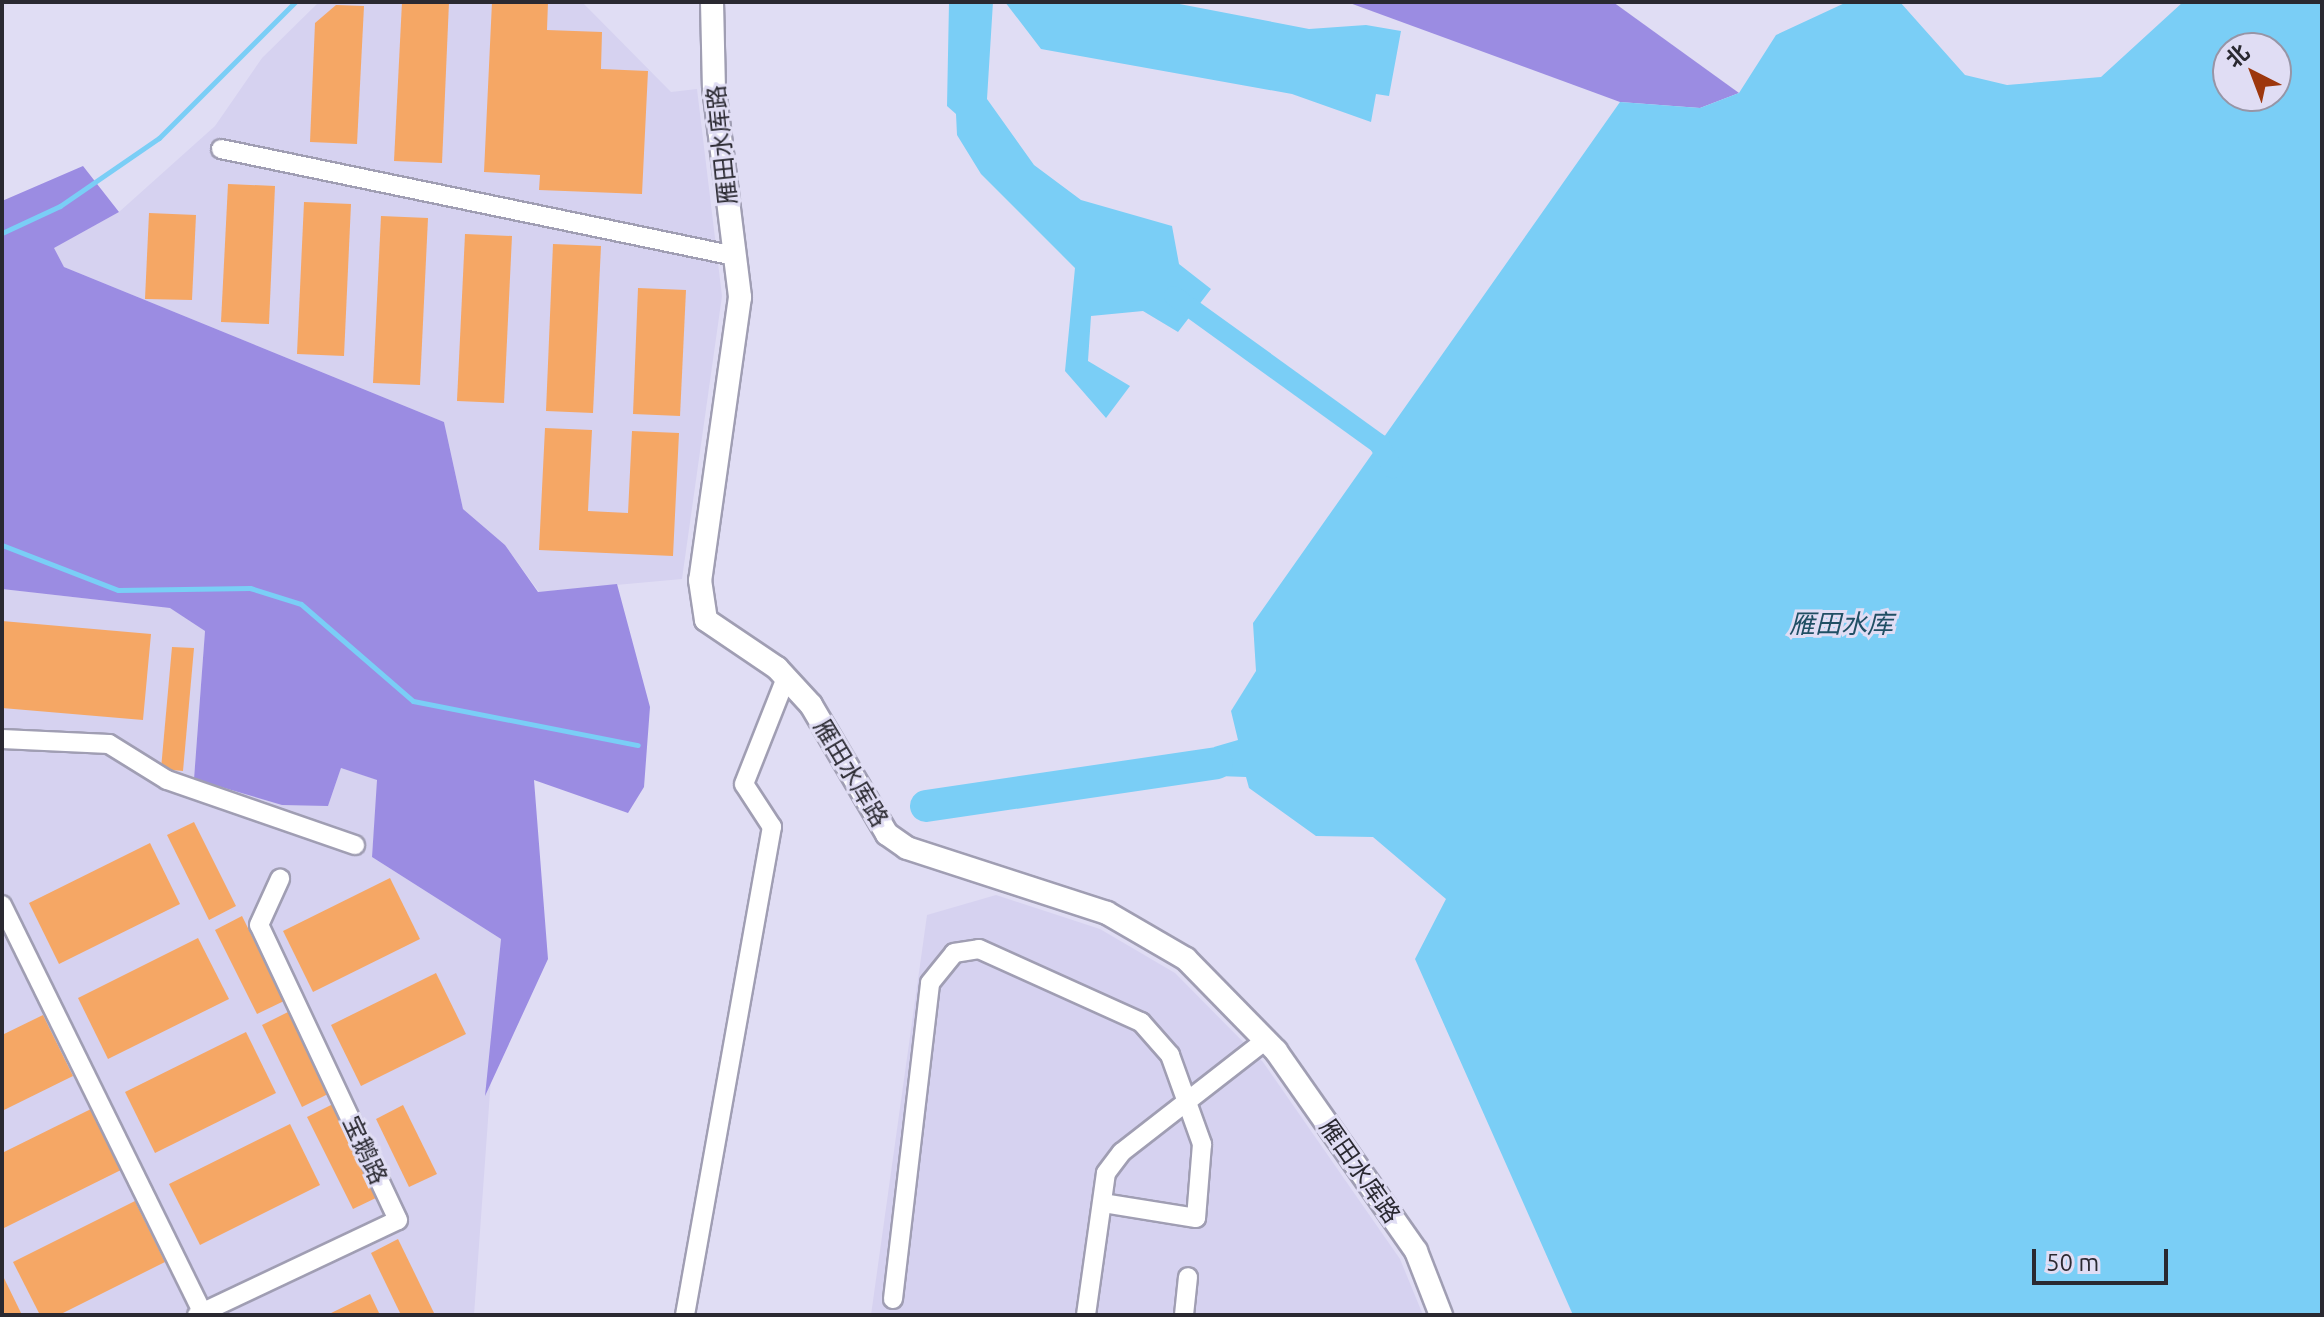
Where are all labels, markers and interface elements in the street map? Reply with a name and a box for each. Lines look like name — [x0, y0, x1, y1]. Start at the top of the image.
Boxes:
north arrow — [2212, 32, 2292, 112]
text: 北 — [2220, 39, 2253, 72]
street label: 雁田水库路 — [701, 84, 743, 206]
water label: 雁田水库 — [1789, 608, 1893, 640]
street label: 雁田水库路 — [808, 714, 894, 832]
street label: 宝鹅路 — [337, 1111, 393, 1189]
street label: 雁田水库路 — [1314, 1114, 1406, 1228]
scale bar — [2036, 1233, 2172, 1283]
text: 50 m — [2046, 1249, 2099, 1276]

